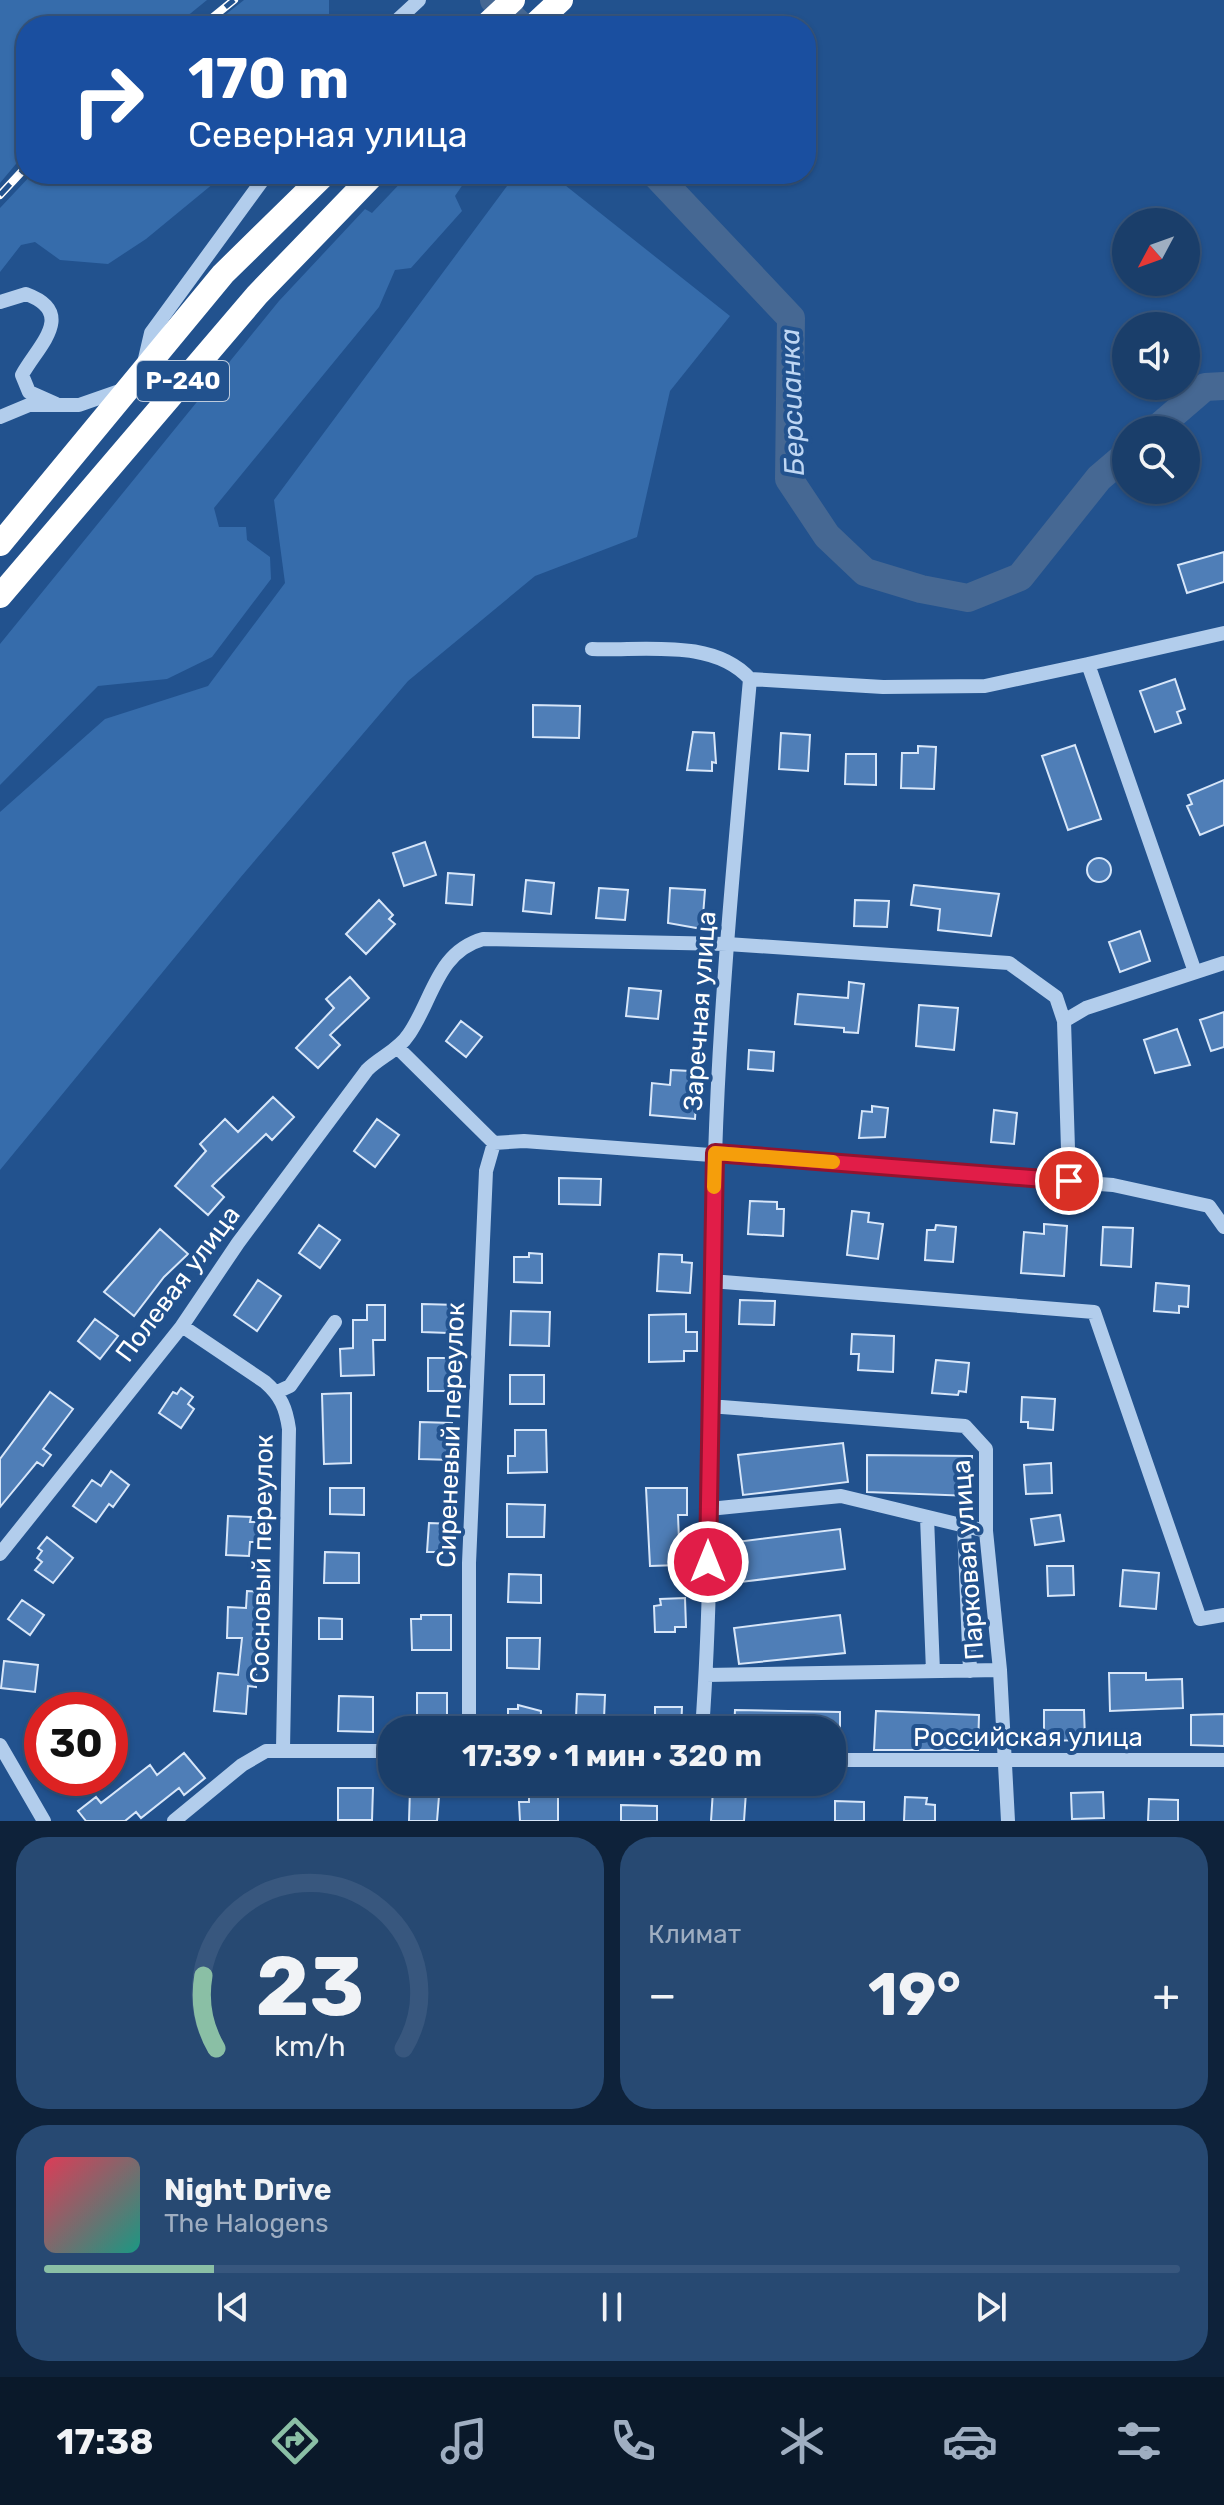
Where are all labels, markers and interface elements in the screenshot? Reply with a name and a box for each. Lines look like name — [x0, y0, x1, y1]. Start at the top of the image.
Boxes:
text: 170 m — [188, 46, 349, 112]
icon: right — [56, 48, 160, 152]
text: Северная улица — [188, 113, 468, 156]
north arrow — [1112, 208, 1200, 296]
map controls — [1112, 208, 1200, 504]
button: sound — [1112, 312, 1200, 400]
water label: Берсианка — [773, 328, 811, 476]
road number: Р-240 — [137, 361, 229, 401]
button: search — [1112, 416, 1200, 504]
street label: Заречная улица — [678, 910, 722, 1112]
pin — [1035, 1147, 1103, 1215]
icon: arrive — [1047, 1159, 1091, 1203]
street label: Полевая улица — [109, 1200, 247, 1368]
street label: Сиреневый переулок — [431, 1302, 471, 1568]
street label: Сосновый переулок — [244, 1434, 280, 1684]
street label: Парковая улица — [946, 1459, 990, 1661]
position arrow — [666, 1520, 750, 1604]
speed limit sign: 30 — [24, 1692, 128, 1796]
street label: Российская улица — [913, 1722, 1143, 1753]
text: 17:39 · 1 мин · 320 m — [462, 1738, 762, 1774]
text: Климат — [648, 1919, 741, 1950]
text: 23 — [256, 1937, 364, 2036]
text: 19° — [868, 1959, 961, 2030]
text: − — [648, 1969, 677, 2021]
text: + — [1153, 1969, 1180, 2021]
text: km/h — [274, 2029, 346, 2063]
text: Night Drive — [164, 2172, 332, 2208]
text: The Halogens — [164, 2208, 329, 2239]
icon: previous — [211, 2285, 255, 2329]
icon: pause — [590, 2285, 634, 2329]
icon: next — [969, 2285, 1013, 2329]
icon: directions — [267, 2413, 323, 2469]
icon: music — [436, 2413, 492, 2469]
icon: phone — [605, 2413, 661, 2469]
icon: climate — [774, 2413, 830, 2469]
icon: car — [942, 2413, 998, 2469]
icon: filters — [1111, 2413, 1167, 2469]
text: 17:38 — [56, 2420, 154, 2463]

